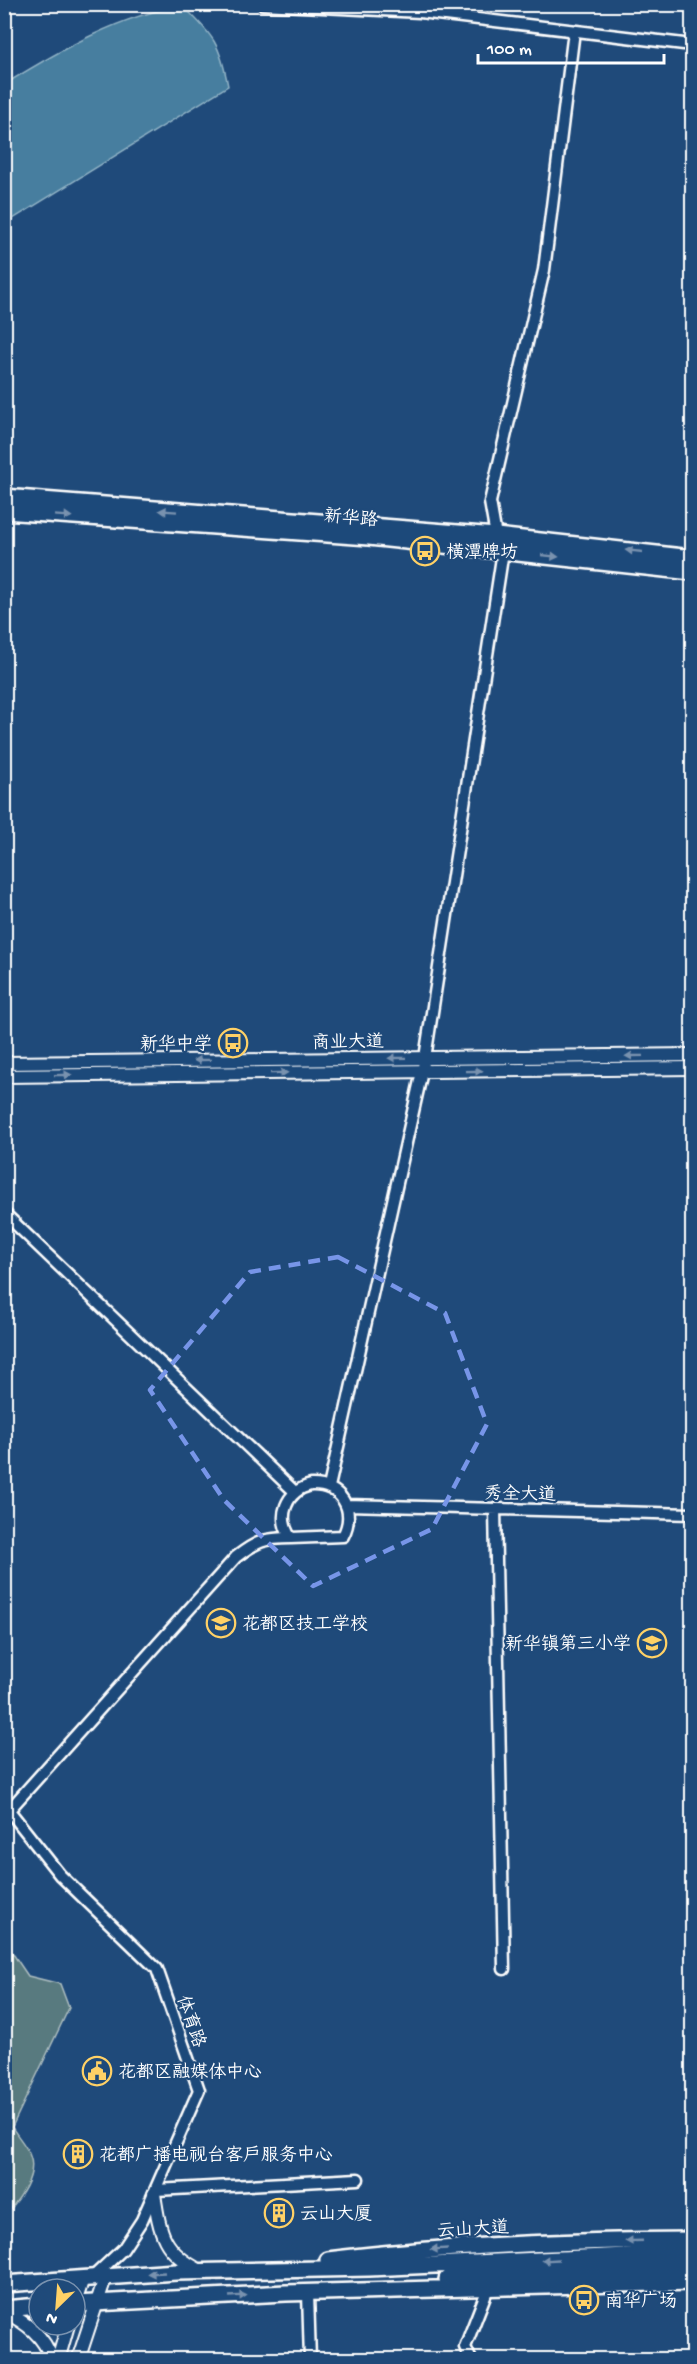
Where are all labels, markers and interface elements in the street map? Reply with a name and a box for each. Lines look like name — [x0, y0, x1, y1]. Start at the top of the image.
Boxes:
scale bar — [478, 27, 664, 65]
text: 100 m — [486, 40, 532, 61]
one-way arrow — [159, 506, 178, 516]
street label: 新华路 — [323, 506, 379, 532]
one-way arrow — [53, 511, 72, 520]
bus stop icon: 横潭牌坊 — [409, 535, 441, 567]
place label: 横潭牌坊 — [446, 542, 518, 564]
one-way arrow — [625, 546, 644, 556]
one-way arrow — [541, 551, 560, 561]
bus stop icon: 新华中学 — [217, 1027, 249, 1059]
street label: 商业大道 — [312, 1031, 384, 1055]
place label: 新华中学 — [140, 1034, 212, 1056]
one-way arrow — [625, 1051, 644, 1060]
one-way arrow — [388, 1053, 407, 1063]
one-way arrow — [193, 1056, 212, 1065]
one-way arrow — [464, 1066, 483, 1076]
one-way arrow — [269, 1068, 288, 1078]
one-way arrow — [53, 1070, 72, 1080]
street label: 秀全大道 — [484, 1483, 556, 1507]
school or university icon: 花都区技工学校 — [205, 1607, 237, 1639]
place label: 花都区技工学校 — [242, 1614, 368, 1636]
school or university icon: 新华镇第三小学 — [636, 1627, 668, 1659]
place label: 新华镇第三小学 — [505, 1634, 631, 1656]
street label: 体育路 — [171, 1993, 209, 2051]
public building icon: 花都区融媒体中心 — [81, 2055, 113, 2087]
place label: 花都区融媒体中心 — [118, 2062, 262, 2084]
building icon: 花都广播电视台客户服务中心 — [62, 2138, 94, 2170]
place label: 花都广播电视台客户服务中心 — [99, 2145, 333, 2167]
building icon: 云山大厦 — [263, 2197, 295, 2229]
place label: 云山大厦 — [300, 2204, 372, 2226]
street label: 云山大道 — [437, 2217, 510, 2243]
one-way arrow — [625, 2236, 644, 2246]
one-way arrow — [430, 2245, 449, 2254]
one-way arrow — [541, 2255, 560, 2264]
one-way arrow — [147, 2269, 166, 2278]
north arrow — [27, 2277, 87, 2337]
bus stop icon: 南华广场 — [568, 2284, 600, 2316]
one-way arrow — [229, 2291, 248, 2301]
place label: 南华广场 — [605, 2291, 677, 2313]
text: N — [43, 2306, 61, 2328]

